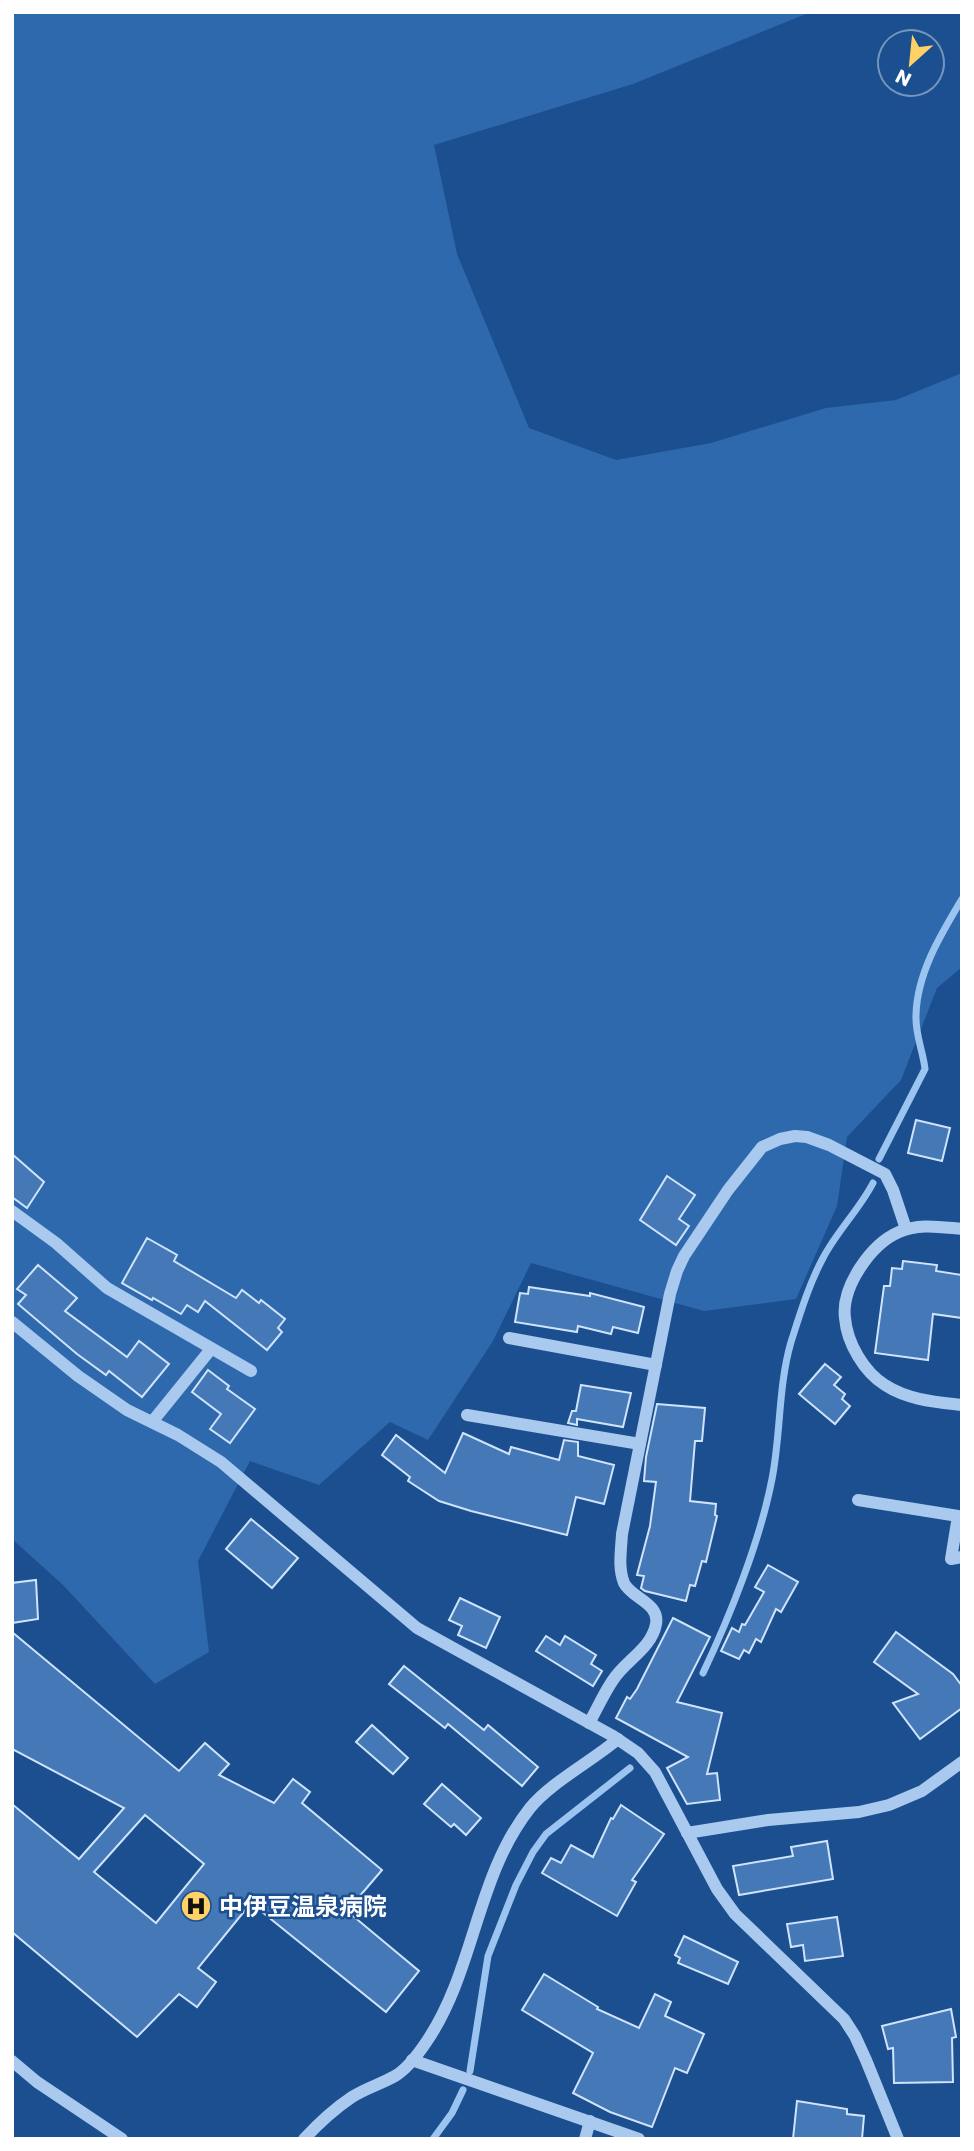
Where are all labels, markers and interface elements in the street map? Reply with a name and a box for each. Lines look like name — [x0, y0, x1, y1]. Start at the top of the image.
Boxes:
north arrow — [876, 28, 946, 98]
text: N — [891, 62, 916, 93]
hospital icon: 中伊豆温泉病院 — [179, 1889, 213, 1923]
place label: 中伊豆温泉病院 — [219, 1890, 387, 1923]

